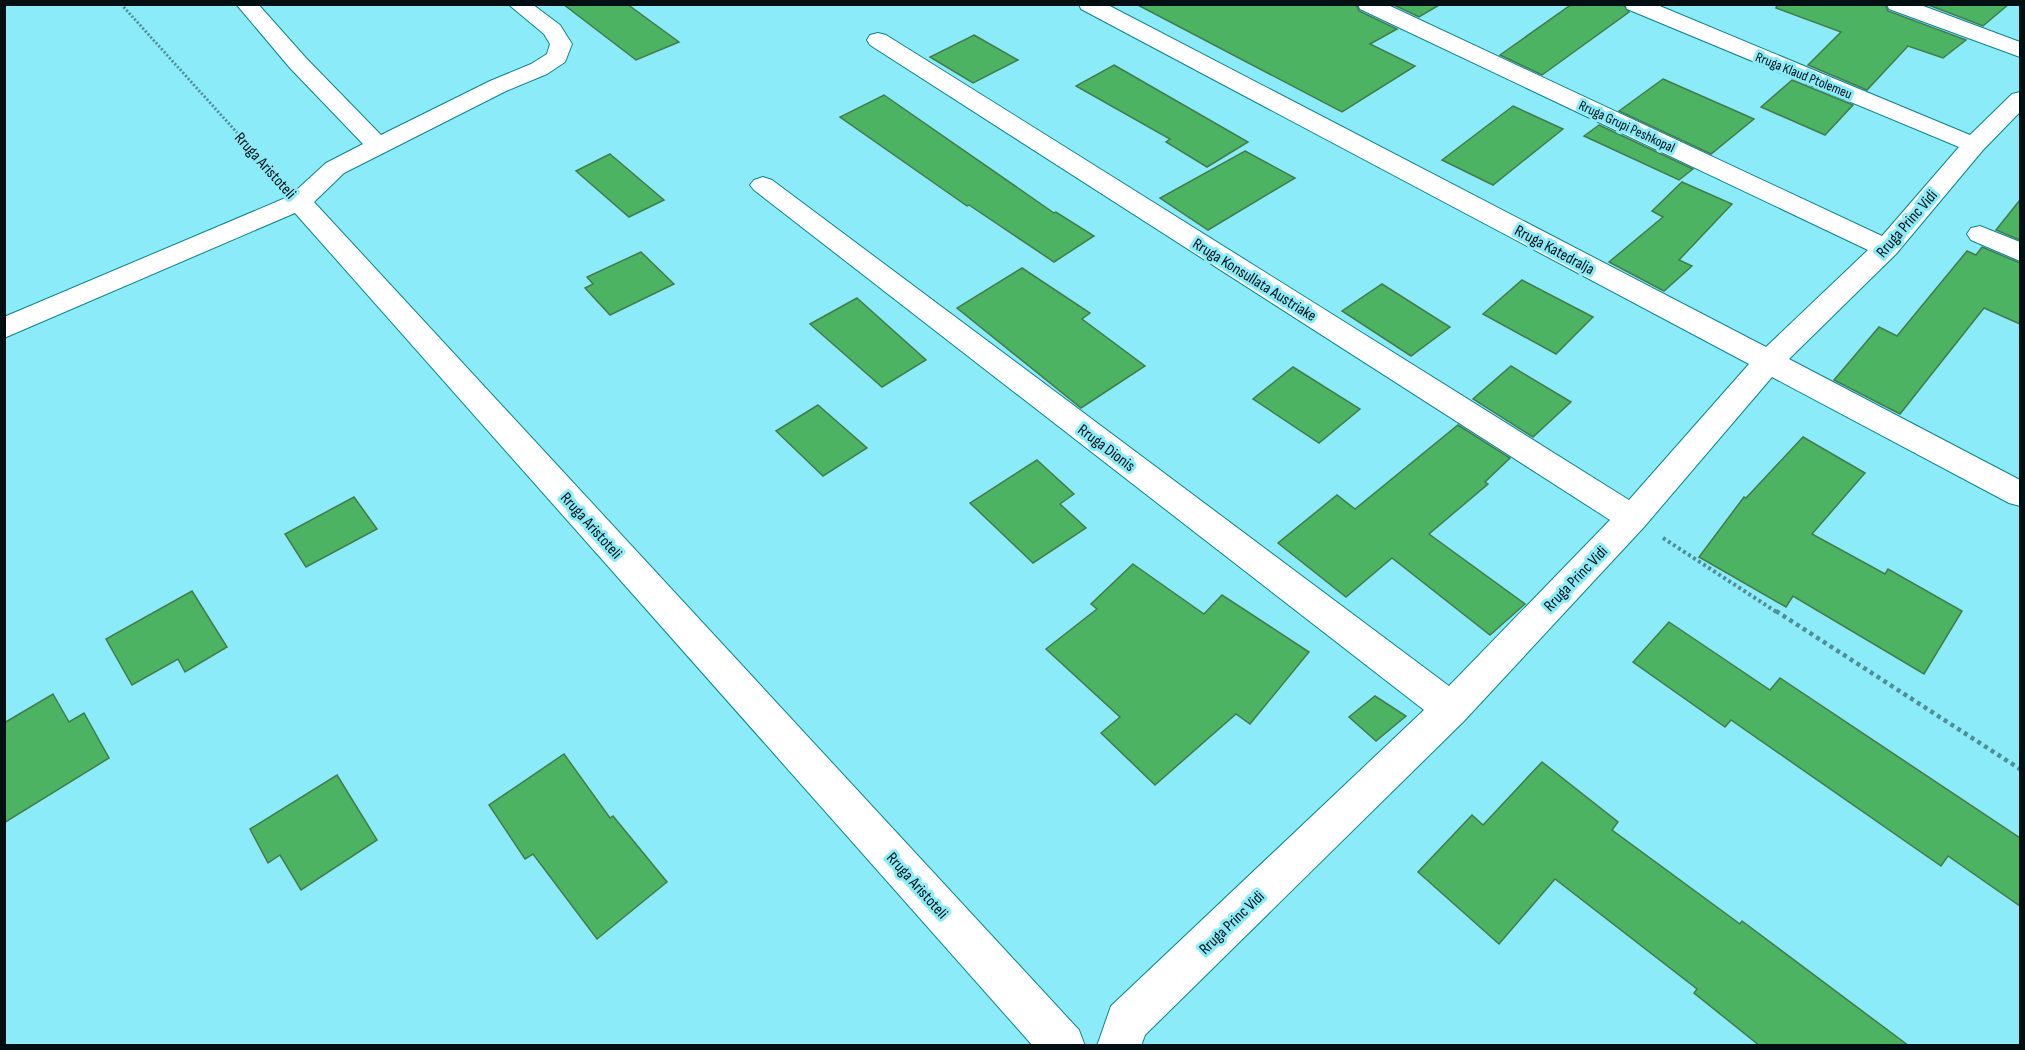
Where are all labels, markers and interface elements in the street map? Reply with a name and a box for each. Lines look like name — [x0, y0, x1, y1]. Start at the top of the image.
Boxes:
street label: Rruga Klaud Ptolemeu — [1753, 48, 1855, 103]
street label: Rruga Grupi Peshkopal — [1576, 97, 1678, 156]
street label: Rruga Aristoteli — [230, 129, 300, 203]
street label: Rruga Princ Vidi — [1873, 186, 1942, 262]
street label: Rruga Katedralja — [1511, 221, 1597, 279]
street label: Rruga Konsullata Austriake — [1189, 235, 1320, 326]
street label: Rruga Dionis — [1074, 421, 1139, 476]
street label: Rruga Aristoteli — [556, 489, 626, 563]
street label: Rruga Princ Vidi — [1540, 542, 1612, 616]
street label: Rruga Aristoteli — [882, 849, 952, 923]
street label: Rruga Princ Vidi — [1195, 887, 1269, 959]

